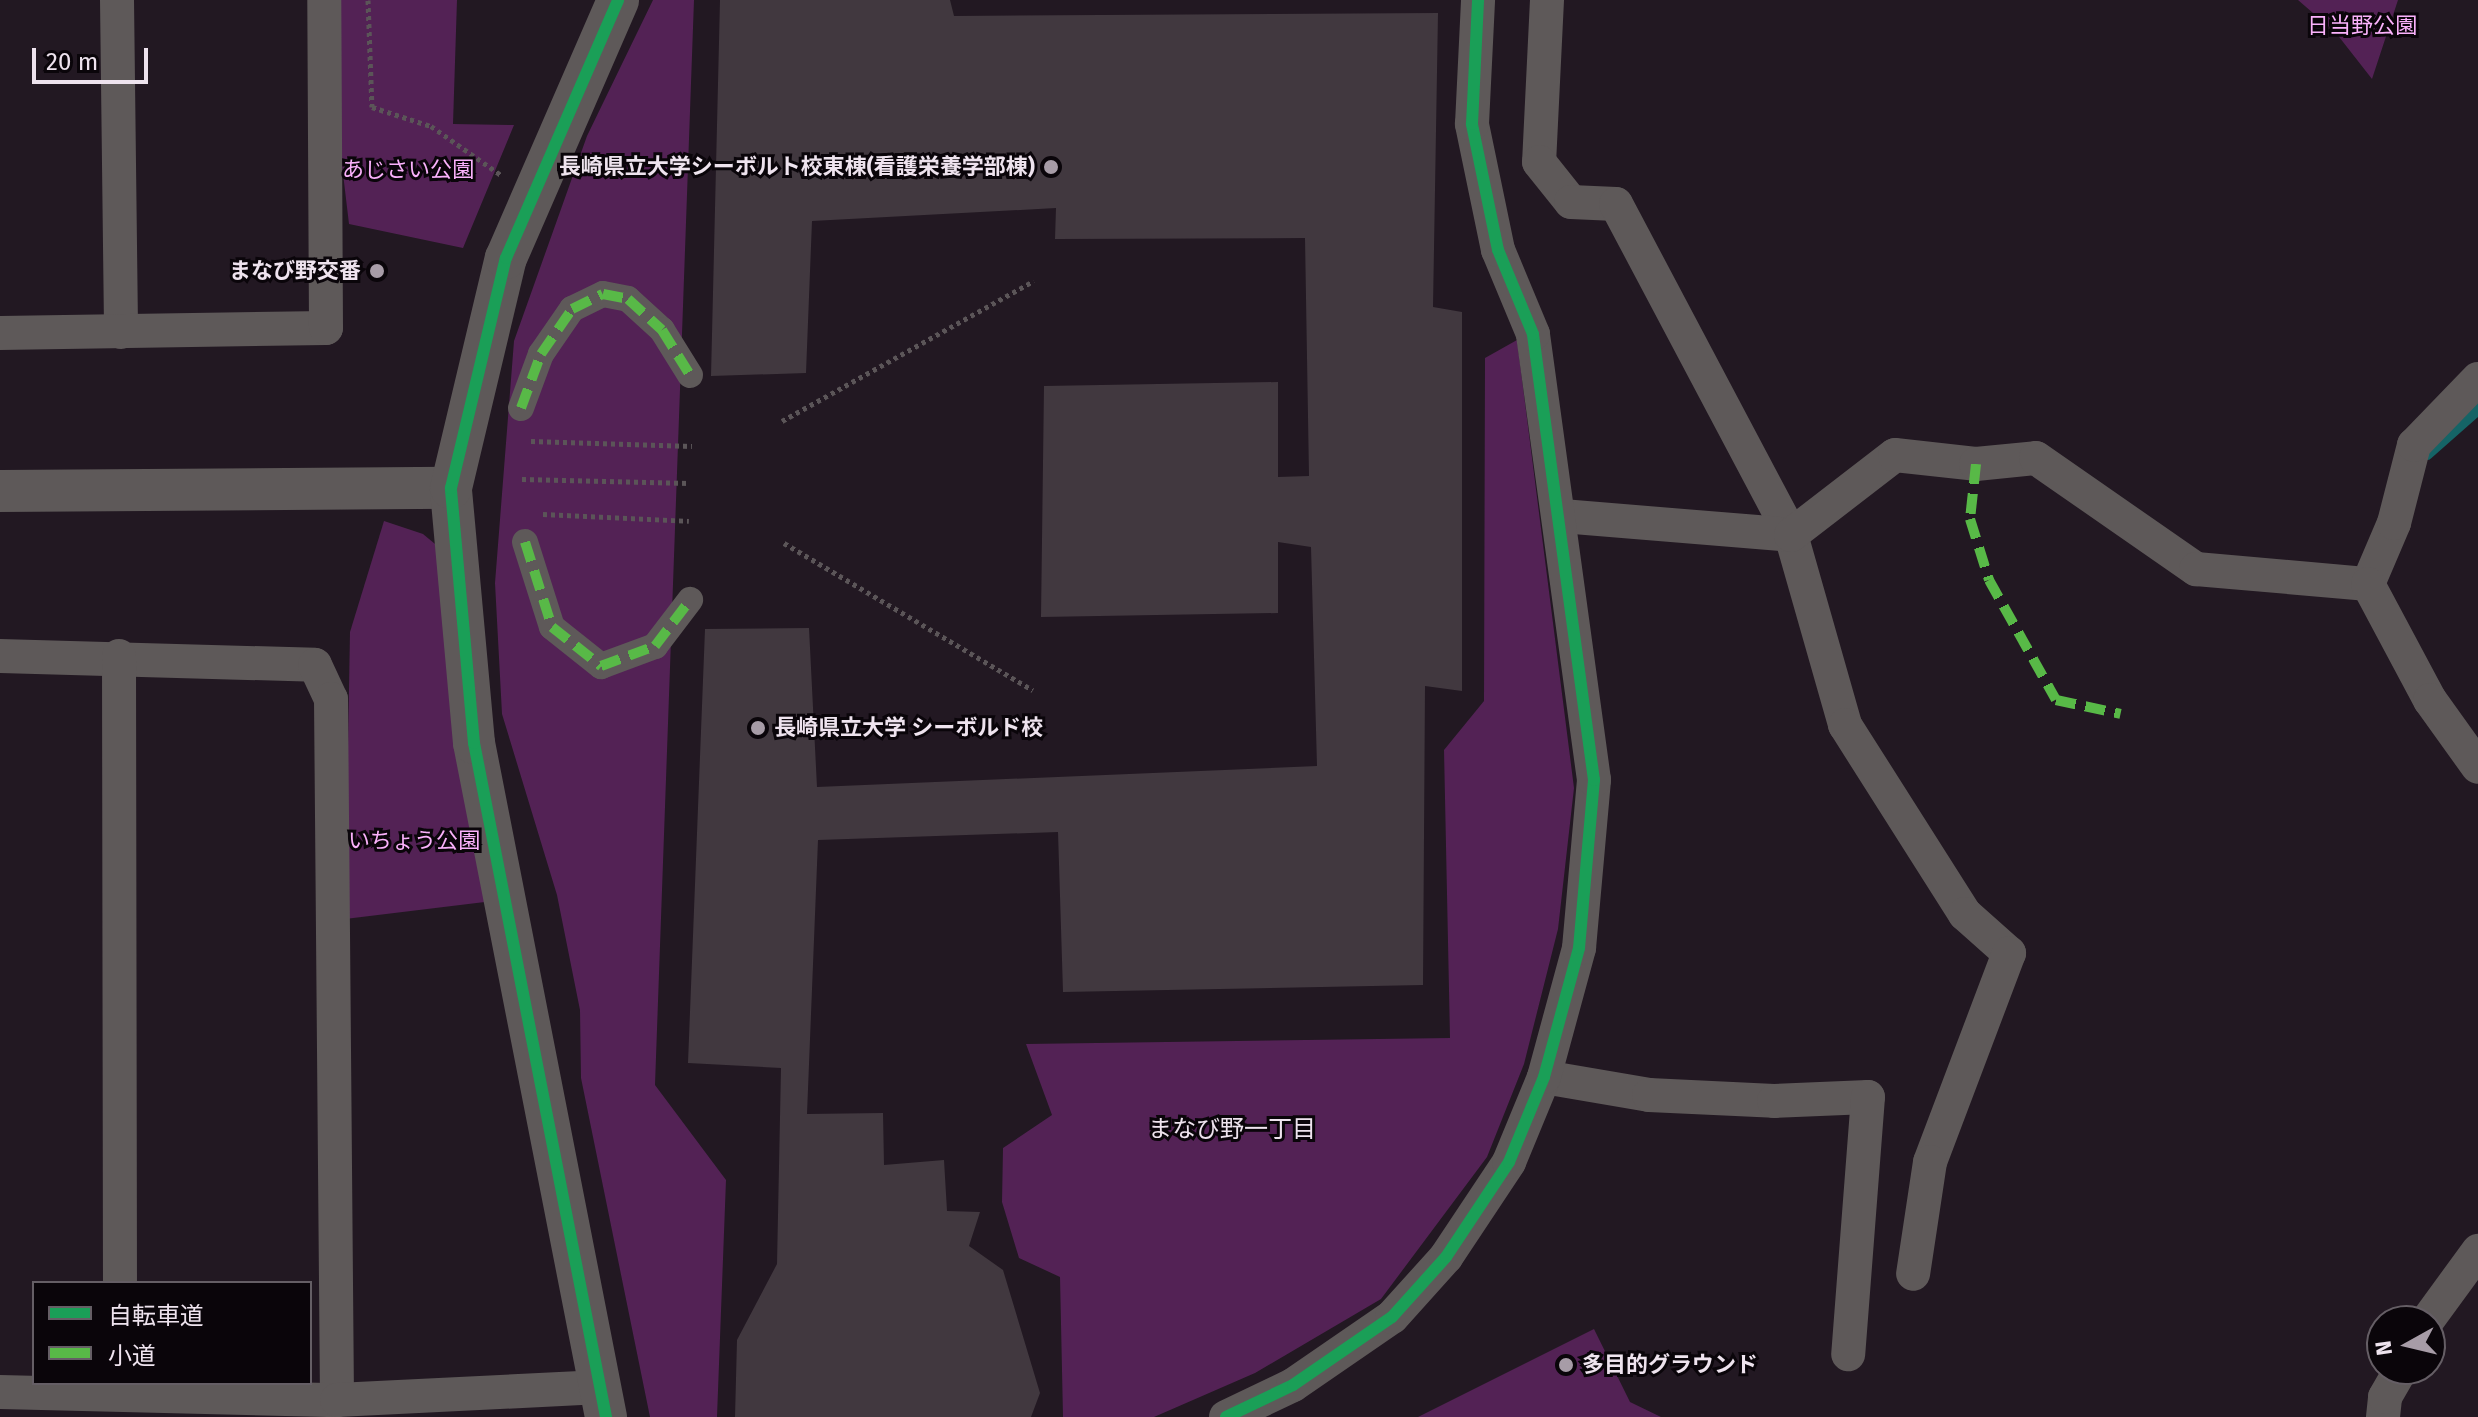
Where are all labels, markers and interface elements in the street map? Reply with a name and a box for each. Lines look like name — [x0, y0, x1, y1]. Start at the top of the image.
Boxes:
park label: 日当野公園 — [2307, 13, 2417, 39]
scale bar — [36, 32, 152, 82]
text: 20 m — [46, 48, 98, 76]
place label: 長崎県立大学シーボルト校東棟(看護栄養学部棟) — [559, 154, 1035, 180]
park label: あじさい公園 — [342, 157, 474, 183]
marker: 長崎県立大学シーボルト校東棟(看護栄養学部棟) — [1042, 158, 1060, 176]
place label: まなび野交番 — [229, 258, 361, 284]
marker: まなび野交番 — [368, 262, 386, 280]
place label: 長崎県立大学 シーボルド校 — [774, 715, 1043, 741]
marker: 長崎県立大学 シーボルド校 — [749, 719, 767, 737]
park label: いちょう公園 — [348, 828, 480, 854]
district label: まなび野一丁目 — [1148, 1116, 1316, 1144]
legend — [32, 1281, 312, 1385]
text: 自転車道 — [108, 1302, 204, 1330]
north arrow — [2366, 1305, 2446, 1385]
text: N — [2369, 1339, 2398, 1357]
text: 小道 — [108, 1342, 156, 1370]
place label: 多目的グラウンド — [1582, 1352, 1758, 1378]
marker: 多目的グラウンド — [1557, 1356, 1575, 1374]

